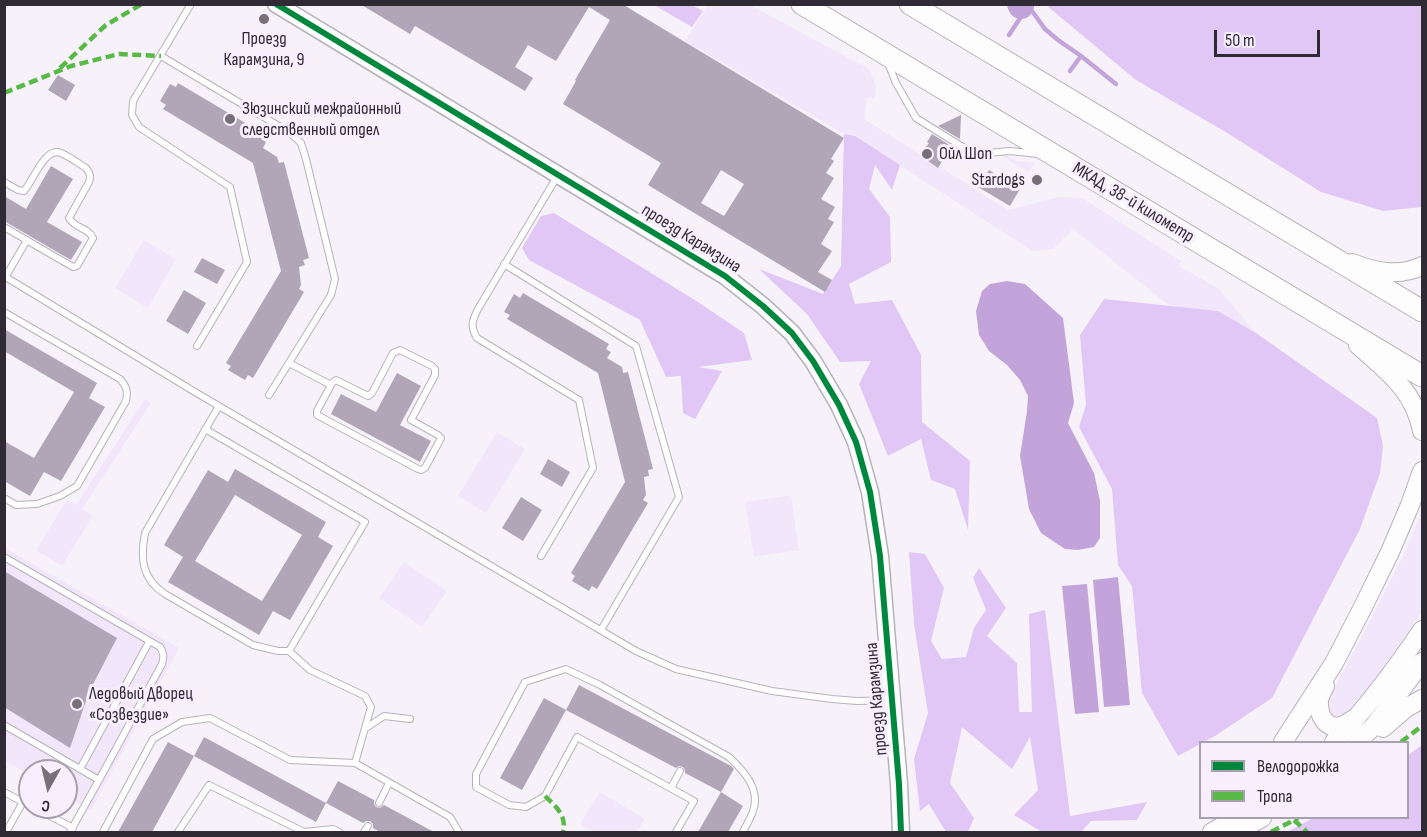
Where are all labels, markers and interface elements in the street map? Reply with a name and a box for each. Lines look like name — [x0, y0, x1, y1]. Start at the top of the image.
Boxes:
marker: Проезд Карамзина, 9 — [257, 12, 271, 26]
scale bar — [1217, 18, 1324, 56]
place label: Проезд Карамзина, 9 — [224, 28, 304, 70]
text: 50 m — [1225, 30, 1255, 51]
place label: Зюзинский межрайонный следственный отдел — [242, 98, 401, 140]
marker: Зюзинский межрайонный следственный отдел — [223, 112, 237, 126]
place label: Ойл Шоп — [939, 143, 992, 165]
marker: Ойл Шоп — [920, 147, 934, 161]
street label: МКАД, 38-й километр — [1068, 158, 1198, 248]
place label: Stardogs — [972, 169, 1025, 191]
marker: Stardogs — [1030, 173, 1044, 187]
street label: проезд Карамзина — [637, 200, 745, 278]
street label: проезд Карамзина — [861, 642, 893, 756]
place label: Ледовый Дворец «Созвездие» — [89, 683, 193, 726]
marker: Ледовый Дворец «Созвездие» — [70, 697, 84, 711]
legend — [1199, 741, 1409, 819]
text: Велодорожка — [1257, 756, 1339, 777]
north arrow — [18, 759, 78, 819]
text: Тропа — [1257, 786, 1293, 807]
text: С — [40, 795, 51, 815]

